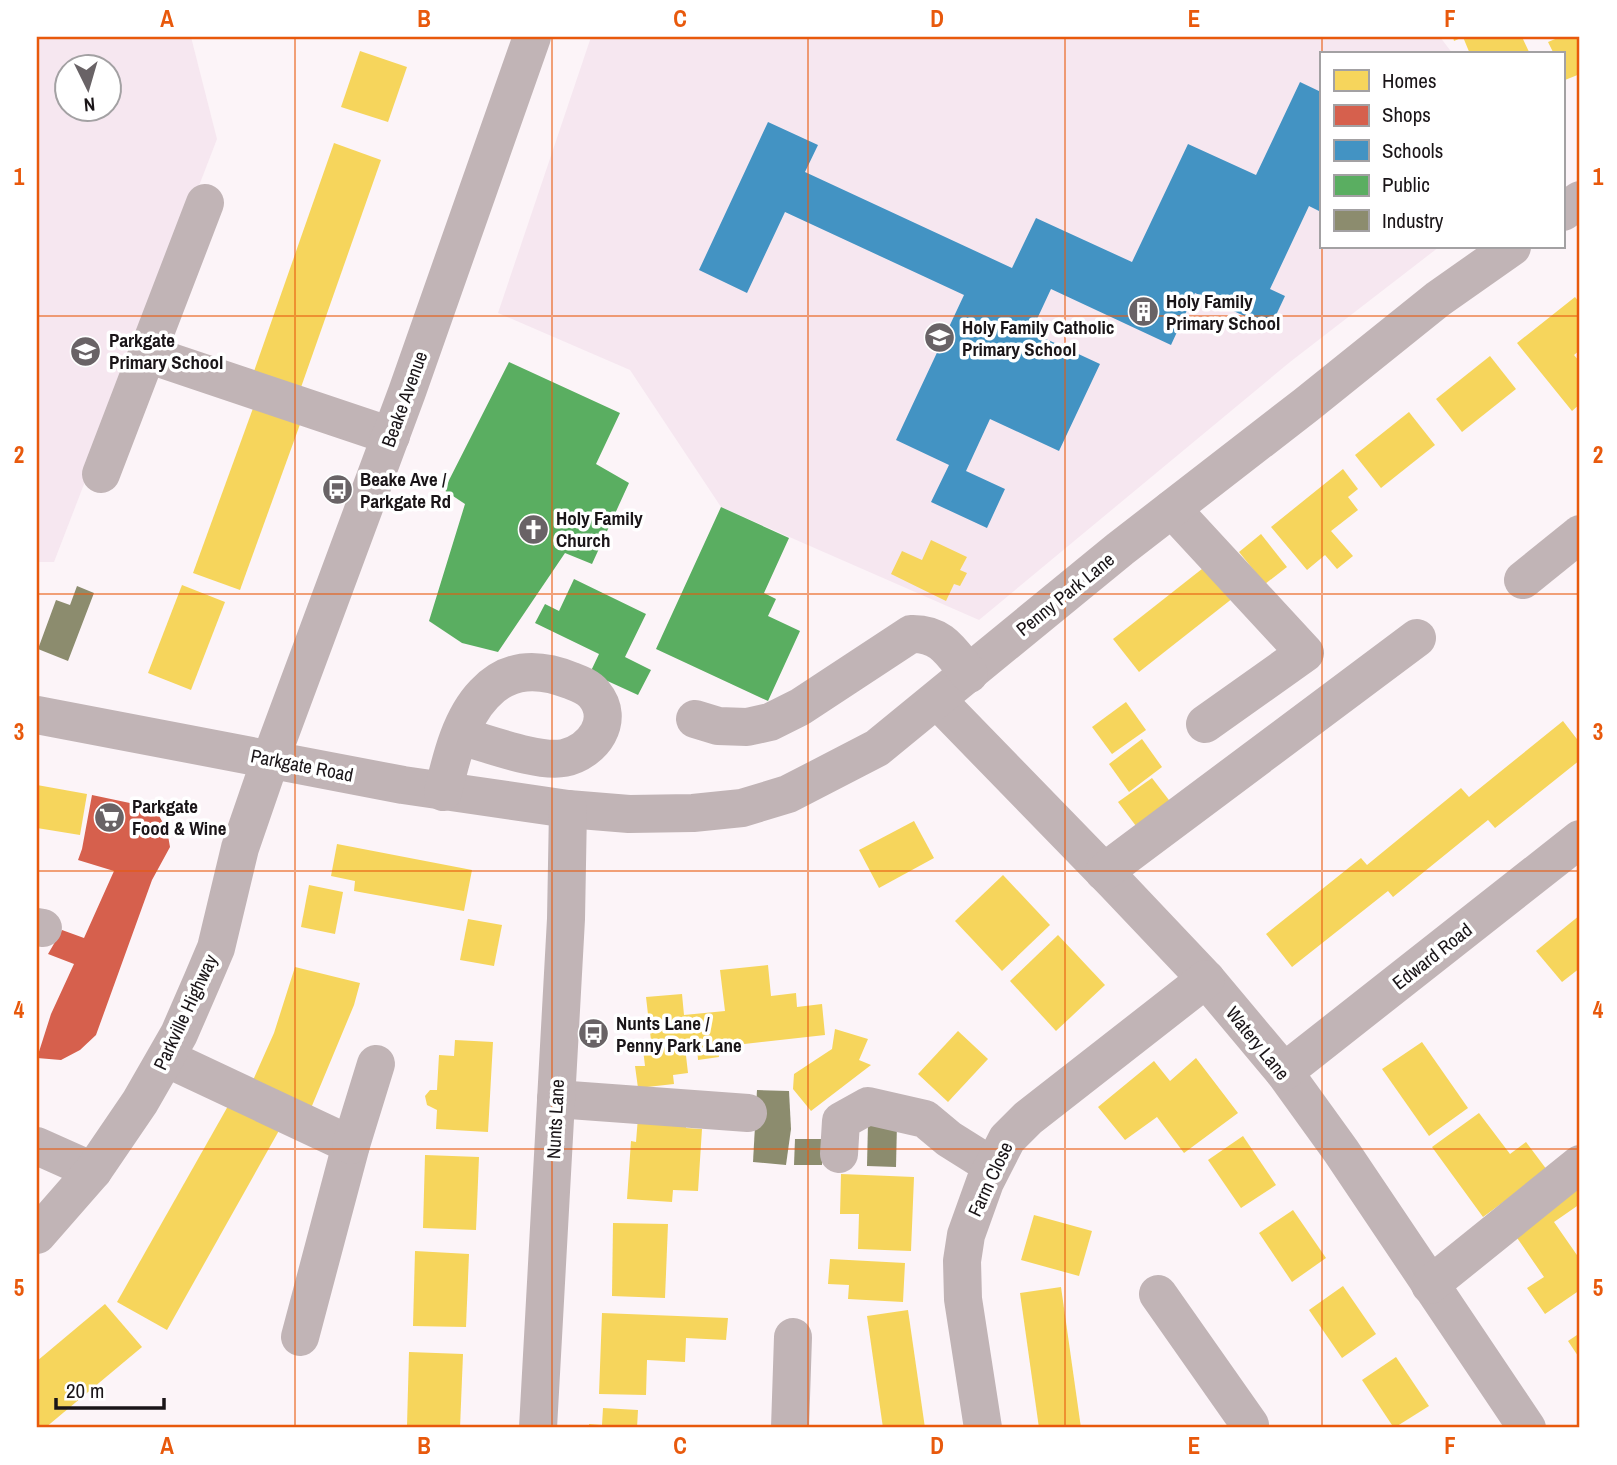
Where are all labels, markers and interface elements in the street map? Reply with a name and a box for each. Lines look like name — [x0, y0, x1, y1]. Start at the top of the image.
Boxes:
text: A — [160, 3, 174, 34]
text: B — [417, 3, 431, 34]
text: C — [673, 3, 687, 34]
text: D — [930, 3, 944, 34]
text: E — [1188, 3, 1200, 34]
text: F — [1444, 3, 1456, 34]
north arrow — [52, 52, 122, 122]
legend — [1320, 52, 1564, 248]
text: Homes — [1382, 66, 1437, 95]
text: N — [83, 91, 96, 118]
text: Shops — [1382, 100, 1431, 129]
text: Schools — [1382, 136, 1443, 165]
text: 1 — [14, 161, 25, 192]
text: 1 — [1593, 161, 1604, 192]
text: Public — [1382, 170, 1430, 199]
text: Industry — [1382, 206, 1444, 235]
place label: Holy Family Primary School — [1166, 288, 1280, 336]
building icon: Holy Family Primary School — [1126, 295, 1160, 329]
place label: Holy Family Catholic Primary School — [962, 314, 1115, 362]
school or university icon: Holy Family Catholic Primary School — [922, 321, 956, 355]
place label: Parkgate Primary School — [109, 327, 223, 375]
school or university icon: Parkgate Primary School — [69, 334, 103, 368]
street label: Beake Avenue — [375, 347, 433, 451]
text: 2 — [14, 439, 24, 470]
text: 2 — [1593, 439, 1603, 470]
place label: Beake Ave / Parkgate Rd — [360, 466, 451, 514]
bus stop icon: Beake Ave / Parkgate Rd — [320, 473, 354, 507]
place label: Holy Family Church — [556, 505, 643, 553]
church icon: Holy Family Church — [516, 512, 550, 546]
street label: Penny Park Lane — [1010, 546, 1120, 642]
text: 3 — [14, 716, 24, 747]
text: 3 — [1593, 716, 1603, 747]
street label: Parkgate Road — [249, 742, 355, 788]
place label: Parkgate Food & Wine — [132, 793, 227, 841]
supermarket icon: Parkgate Food & Wine — [92, 800, 126, 834]
street label: Edward Road — [1387, 917, 1477, 995]
street label: Parkville Highway — [147, 950, 223, 1074]
text: 4 — [14, 994, 25, 1025]
text: 4 — [1593, 994, 1604, 1025]
street label: Watery Lane — [1220, 1001, 1296, 1085]
place label: Nunts Lane / Penny Park Lane — [616, 1010, 742, 1058]
bus stop icon: Nunts Lane / Penny Park Lane — [576, 1017, 610, 1051]
street label: Nunts Lane — [540, 1079, 570, 1159]
street label: Farm Close — [961, 1137, 1019, 1221]
text: 5 — [14, 1272, 24, 1303]
text: 5 — [1593, 1272, 1603, 1303]
scale bar — [56, 1367, 164, 1411]
text: 20 m — [66, 1376, 104, 1405]
text: A — [160, 1430, 174, 1461]
text: B — [417, 1430, 431, 1461]
text: C — [673, 1430, 687, 1461]
text: D — [930, 1430, 944, 1461]
text: E — [1188, 1430, 1200, 1461]
text: F — [1444, 1430, 1456, 1461]

